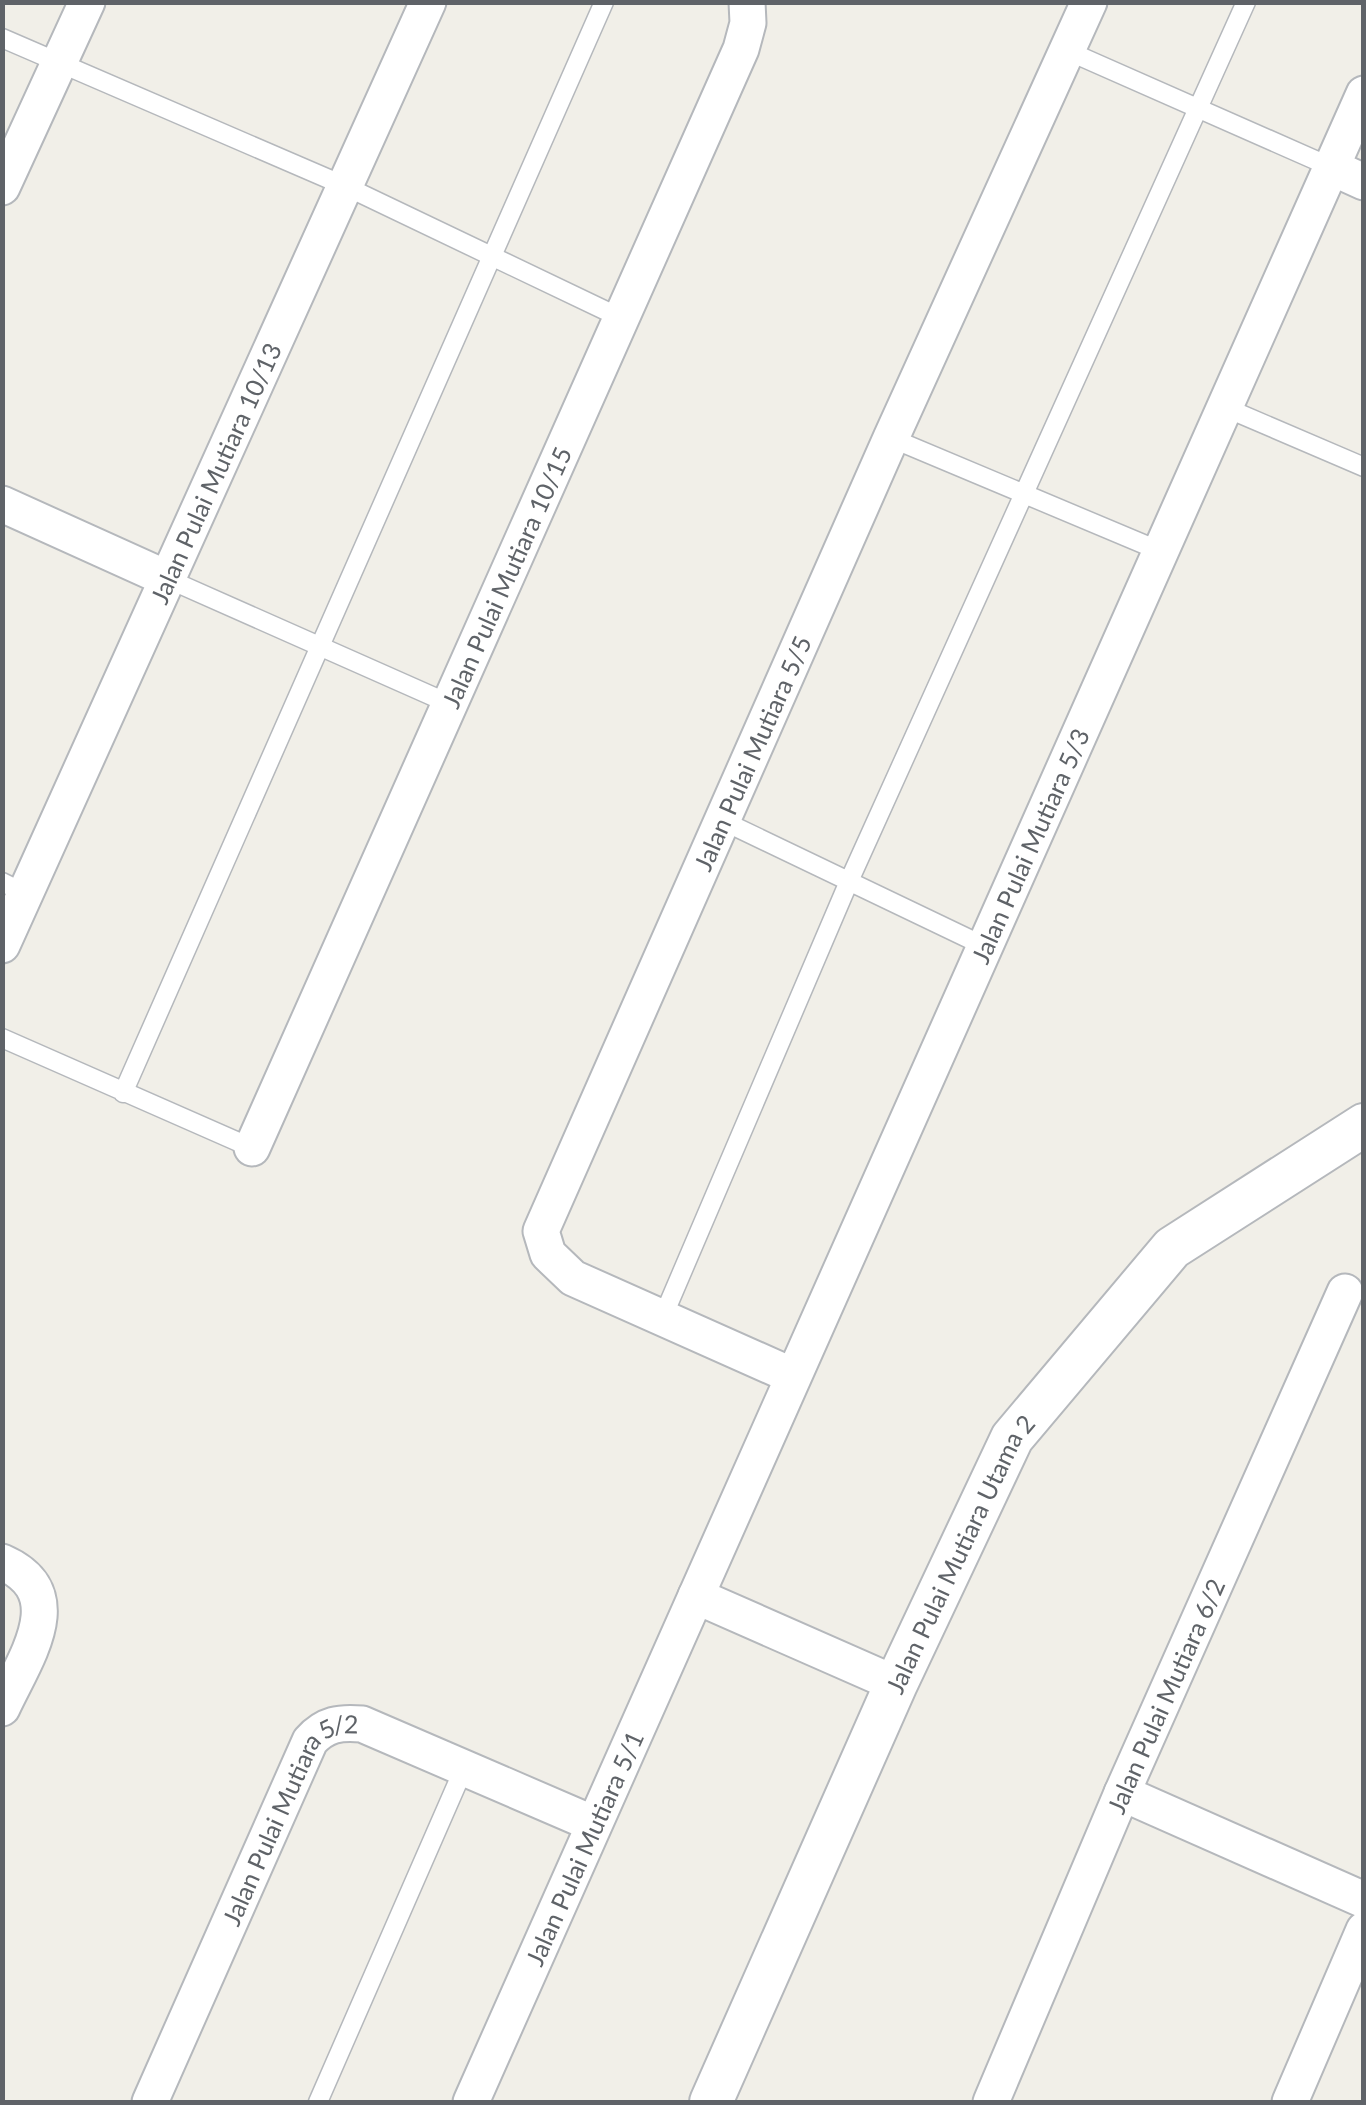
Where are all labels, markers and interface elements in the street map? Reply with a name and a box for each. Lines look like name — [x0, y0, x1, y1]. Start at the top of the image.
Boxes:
street label: Jalan Pulai Mutiara 10/13 — [143, 338, 287, 608]
street label: Jalan Pulai Mutiara 10/15 — [435, 442, 577, 712]
street label: Jalan Pulai Mutiara 5/5 — [687, 631, 817, 875]
street label: Jalan Pulai Mutiara 5/3 — [964, 724, 1095, 968]
street label: Jalan Pulai Mutiara Utama 2 — [879, 1408, 1040, 1698]
street label: Jalan Pulai Mutiara 6/2 — [1100, 1574, 1231, 1818]
street label: Jalan Pulai Mutiara 5/2 — [215, 1708, 359, 1930]
street label: Jalan Pulai Mutiara 5/1 — [519, 1726, 649, 1970]

